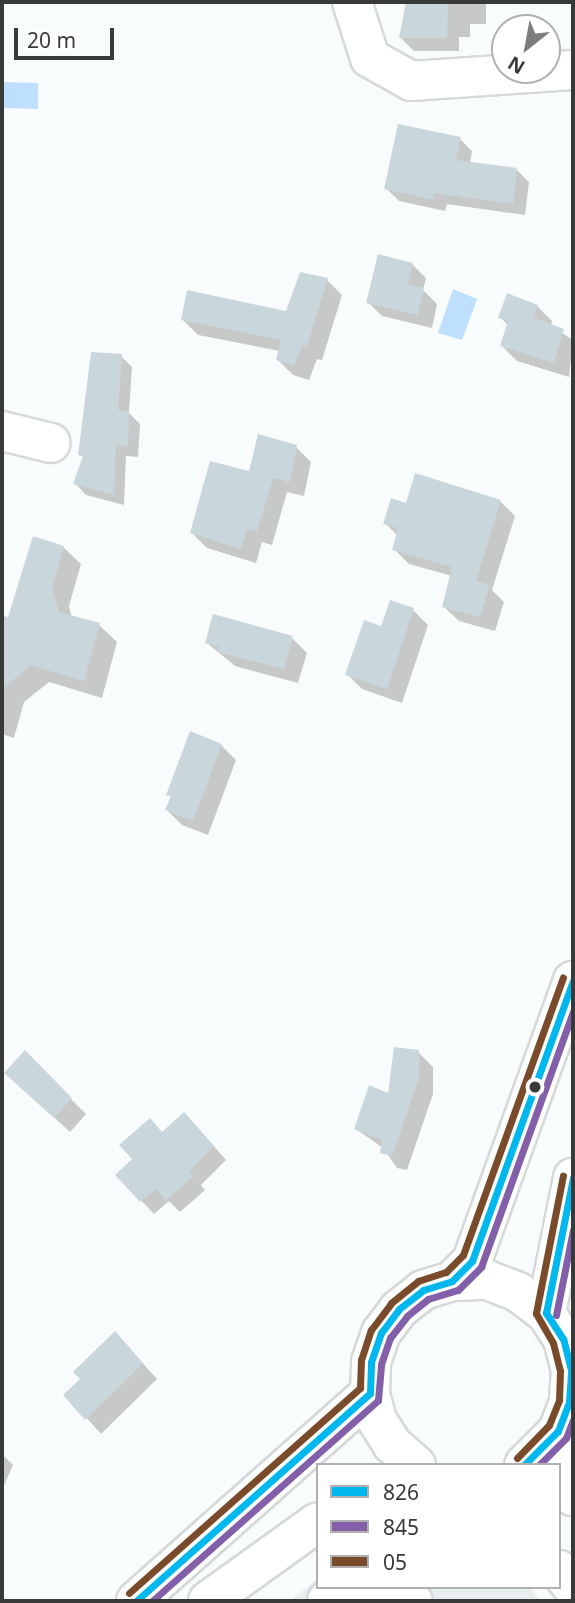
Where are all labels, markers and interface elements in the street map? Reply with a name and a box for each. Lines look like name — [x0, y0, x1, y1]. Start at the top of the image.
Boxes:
scale bar — [18, 14, 117, 58]
north arrow — [491, 14, 561, 84]
text: 20 m — [27, 26, 76, 54]
text: N — [503, 50, 530, 80]
unlabelled marker — [528, 1080, 542, 1094]
legend — [316, 1463, 561, 1589]
text: 826 — [383, 1478, 419, 1506]
text: 845 — [383, 1513, 419, 1541]
text: 05 — [383, 1548, 407, 1576]

